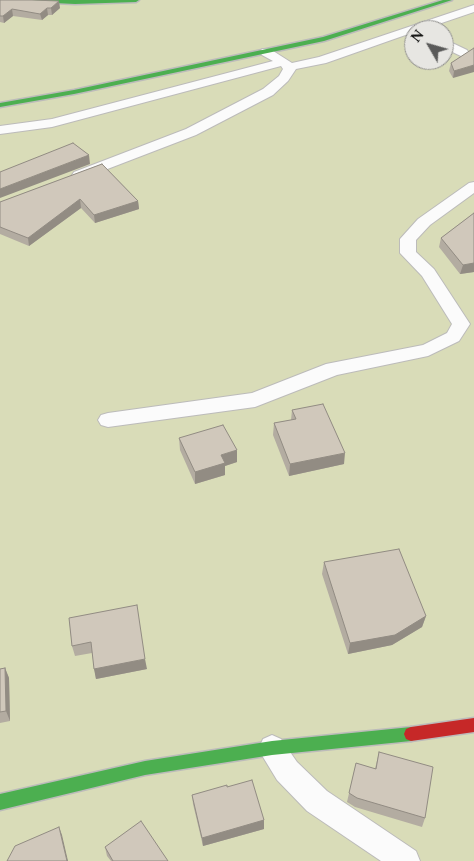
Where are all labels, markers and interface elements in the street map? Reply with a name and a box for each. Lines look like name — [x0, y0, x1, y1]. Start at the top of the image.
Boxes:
north arrow — [404, 20, 454, 70]
text: N — [406, 25, 429, 47]

